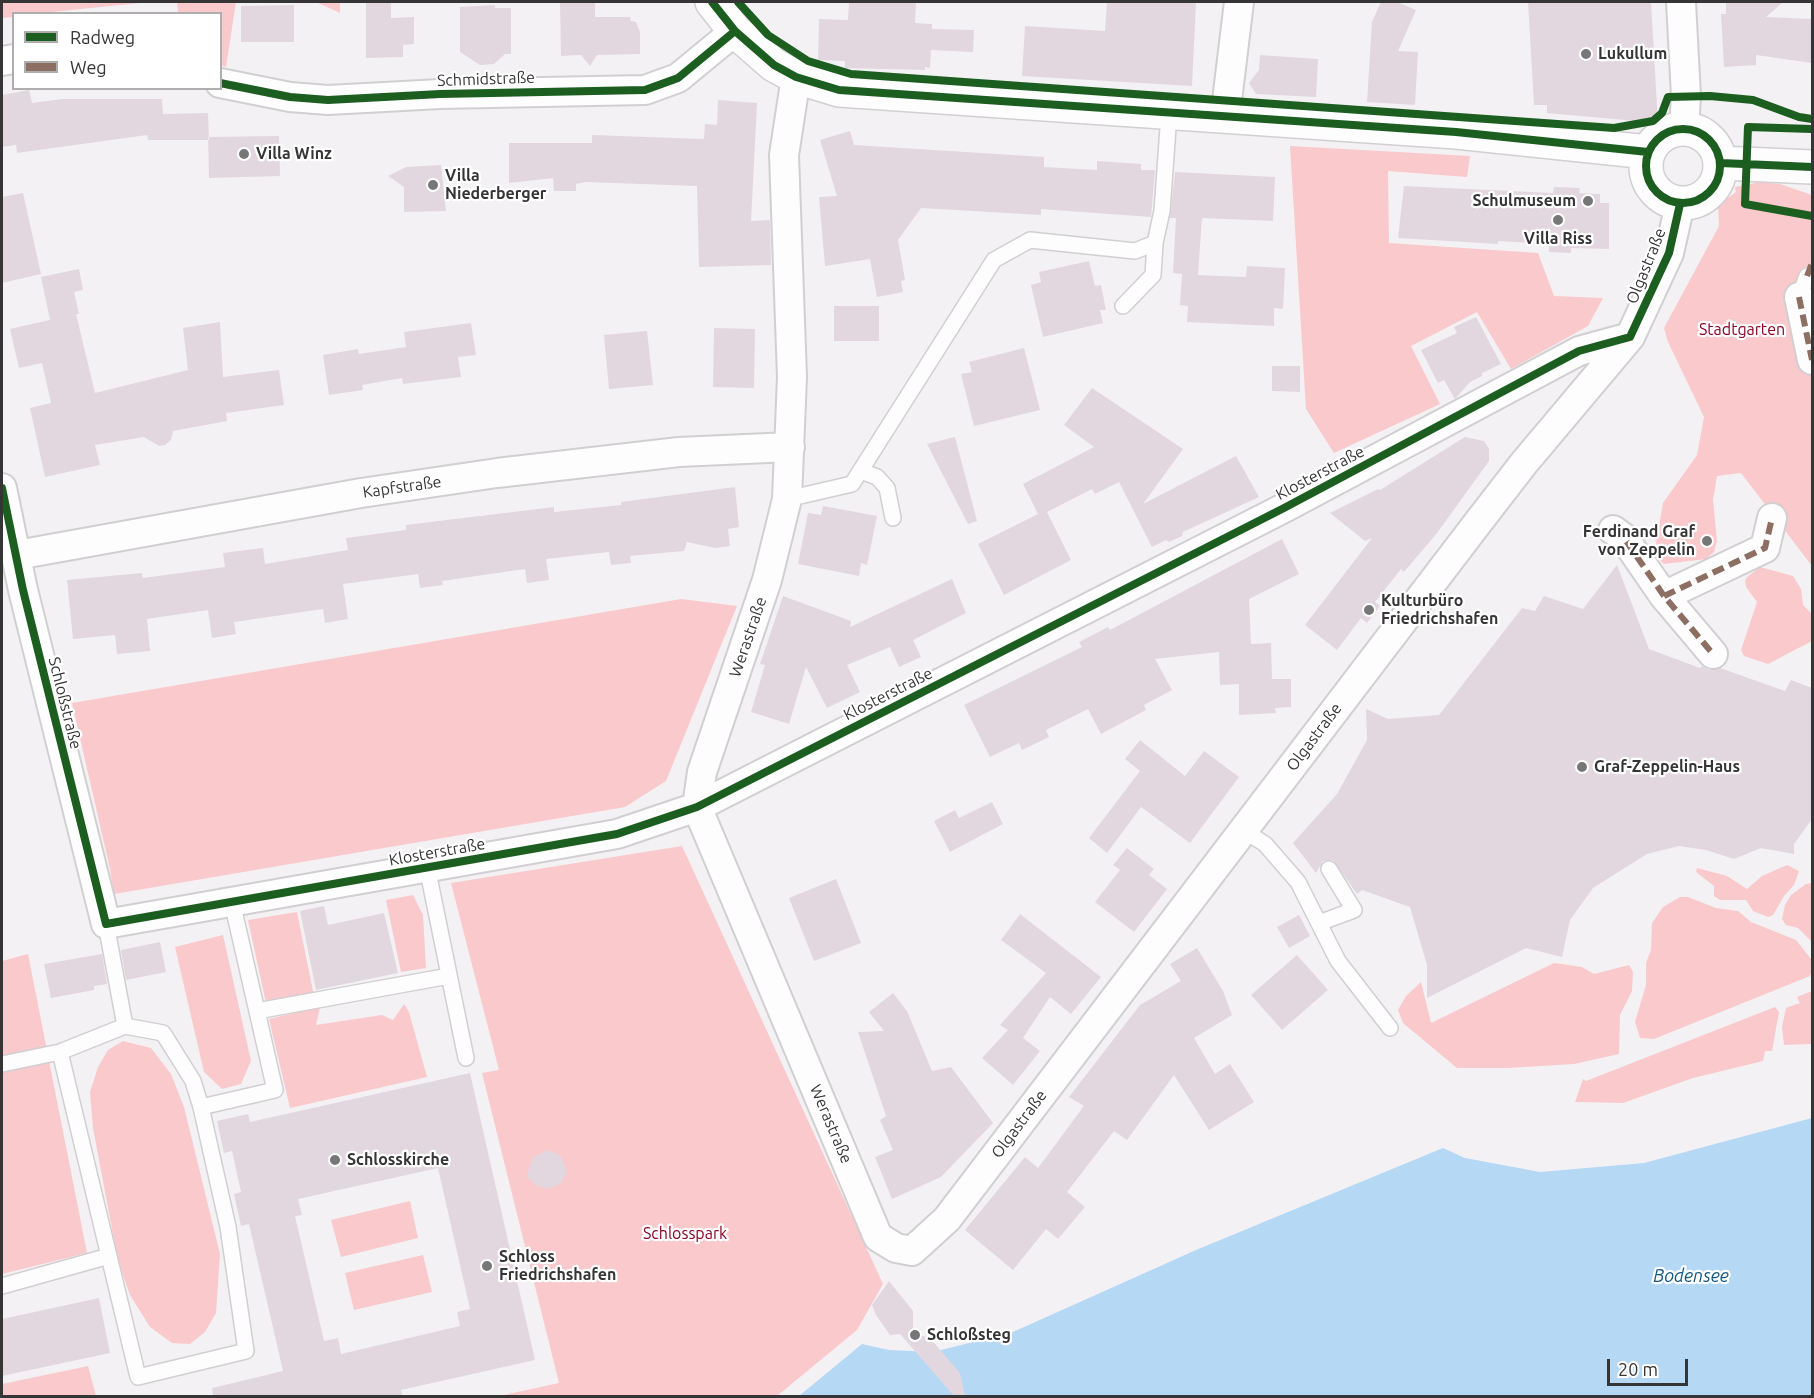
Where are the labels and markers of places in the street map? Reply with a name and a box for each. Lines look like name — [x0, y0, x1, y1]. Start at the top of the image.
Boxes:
place label: Lukullum — [1598, 44, 1667, 64]
marker: Lukullum — [1579, 47, 1593, 61]
place label: Villa Winz — [256, 144, 332, 164]
marker: Villa Winz — [237, 147, 251, 161]
place label: Villa Niederberger — [445, 166, 546, 204]
marker: Villa Niederberger — [426, 178, 440, 192]
place label: Schulmuseum — [1472, 191, 1576, 211]
marker: Schulmuseum — [1581, 194, 1595, 208]
marker: Villa Riss — [1551, 213, 1565, 227]
place label: Villa Riss — [1524, 229, 1592, 249]
place label: Ferdinand Graf von Zeppelin — [1583, 522, 1695, 560]
marker: Ferdinand Graf von Zeppelin — [1700, 534, 1714, 548]
place label: Kulturbüro Friedrichshafen — [1381, 591, 1498, 629]
marker: Kulturbüro Friedrichshafen — [1362, 603, 1376, 617]
place label: Graf-Zeppelin-Haus — [1594, 757, 1740, 777]
marker: Graf-Zeppelin-Haus — [1575, 760, 1589, 774]
place label: Schlosskirche — [347, 1150, 449, 1170]
marker: Schlosskirche — [328, 1153, 342, 1167]
place label: Schloss Friedrichshafen — [499, 1247, 616, 1285]
marker: Schloss Friedrichshafen — [480, 1259, 494, 1273]
place label: Schloßsteg — [927, 1325, 1011, 1345]
marker: Schloßsteg — [908, 1328, 922, 1342]

